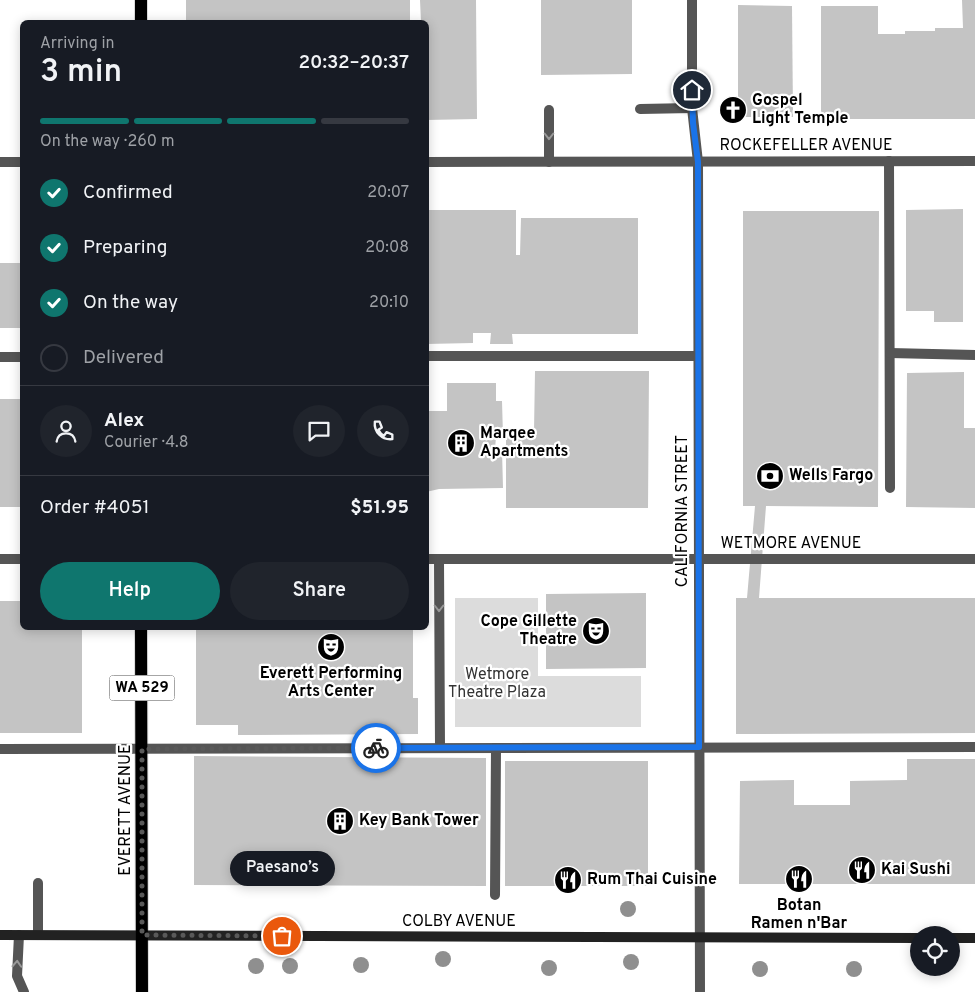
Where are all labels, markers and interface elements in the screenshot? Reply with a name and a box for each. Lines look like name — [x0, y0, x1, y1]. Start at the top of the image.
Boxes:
text: Arriving in — [40, 34, 115, 54]
text: 20:32–20:37 — [298, 51, 409, 75]
text: 3 min — [40, 53, 122, 93]
pin — [671, 69, 713, 111]
icon: home — [678, 76, 706, 104]
place label: Gospel Light Temple — [752, 91, 849, 129]
church icon: Gospel Light Temple — [718, 95, 748, 125]
text: On the way · 260 m — [40, 132, 174, 152]
one-way arrow — [544, 132, 554, 140]
street label: ROCKEFELLER AVENUE — [719, 136, 893, 156]
icon: check — [40, 179, 68, 207]
text: Confirmed — [83, 181, 173, 205]
text: 20:07 — [367, 183, 409, 203]
icon: check — [40, 234, 68, 262]
text: Preparing — [83, 236, 167, 260]
text: 20:08 — [365, 238, 409, 258]
icon: check — [40, 289, 68, 317]
text: On the way — [83, 291, 178, 315]
text: 20:10 — [369, 293, 409, 313]
text: Delivered — [83, 346, 164, 370]
button: person — [40, 405, 92, 457]
button: chat — [293, 405, 345, 457]
button: phone — [357, 405, 409, 457]
text: Alex — [104, 409, 144, 433]
place label: Marqee Apartments — [480, 424, 569, 462]
building icon: Marqee Apartments — [446, 428, 476, 458]
text: Courier · 4.8 — [104, 433, 188, 453]
street label: CALIFORNIA STREET — [673, 435, 693, 587]
bank icon: Wells Fargo — [755, 461, 785, 491]
place label: Wells Fargo — [789, 466, 873, 486]
text: Order #4051 — [40, 496, 150, 520]
text: $51.95 — [350, 496, 409, 520]
street label: WETMORE AVENUE — [721, 534, 861, 554]
button: Help — [40, 562, 220, 620]
button: Share — [230, 562, 409, 620]
one-way arrow — [434, 605, 445, 613]
place label: Cope Gillette Theatre — [481, 612, 577, 650]
theatre icon: Cope Gillette Theatre — [581, 616, 611, 646]
theatre icon: Everett Performing Arts Center — [316, 632, 346, 662]
place label: Everett Performing Arts Center — [260, 664, 402, 702]
park label: Wetmore Theatre Plaza — [448, 665, 546, 703]
road number: WA 529 — [110, 676, 174, 700]
courier — [351, 723, 401, 773]
icon: bike — [362, 734, 390, 762]
street label: EVERETT AVENUE — [116, 744, 136, 876]
building icon: Key Bank Tower — [325, 806, 355, 836]
place label: Key Bank Tower — [359, 811, 479, 831]
callout: Paesano’s — [230, 851, 334, 886]
restaurant icon: Kai Sushi — [847, 855, 877, 885]
text: Paesano’s — [246, 858, 319, 878]
place label: Kai Sushi — [881, 860, 951, 880]
restaurant icon: Botan Ramen n'Bar — [784, 864, 814, 894]
restaurant icon: Rum Thai Cuisine — [553, 865, 583, 895]
place label: Rum Thai Cuisine — [587, 870, 717, 890]
place label: Botan Ramen n'Bar — [751, 896, 848, 934]
street label: COLBY AVENUE — [402, 912, 516, 932]
pin — [261, 915, 303, 957]
icon: bag — [268, 922, 296, 950]
map controls — [910, 926, 960, 976]
button: locate — [910, 926, 960, 976]
one-way arrow — [12, 960, 23, 968]

